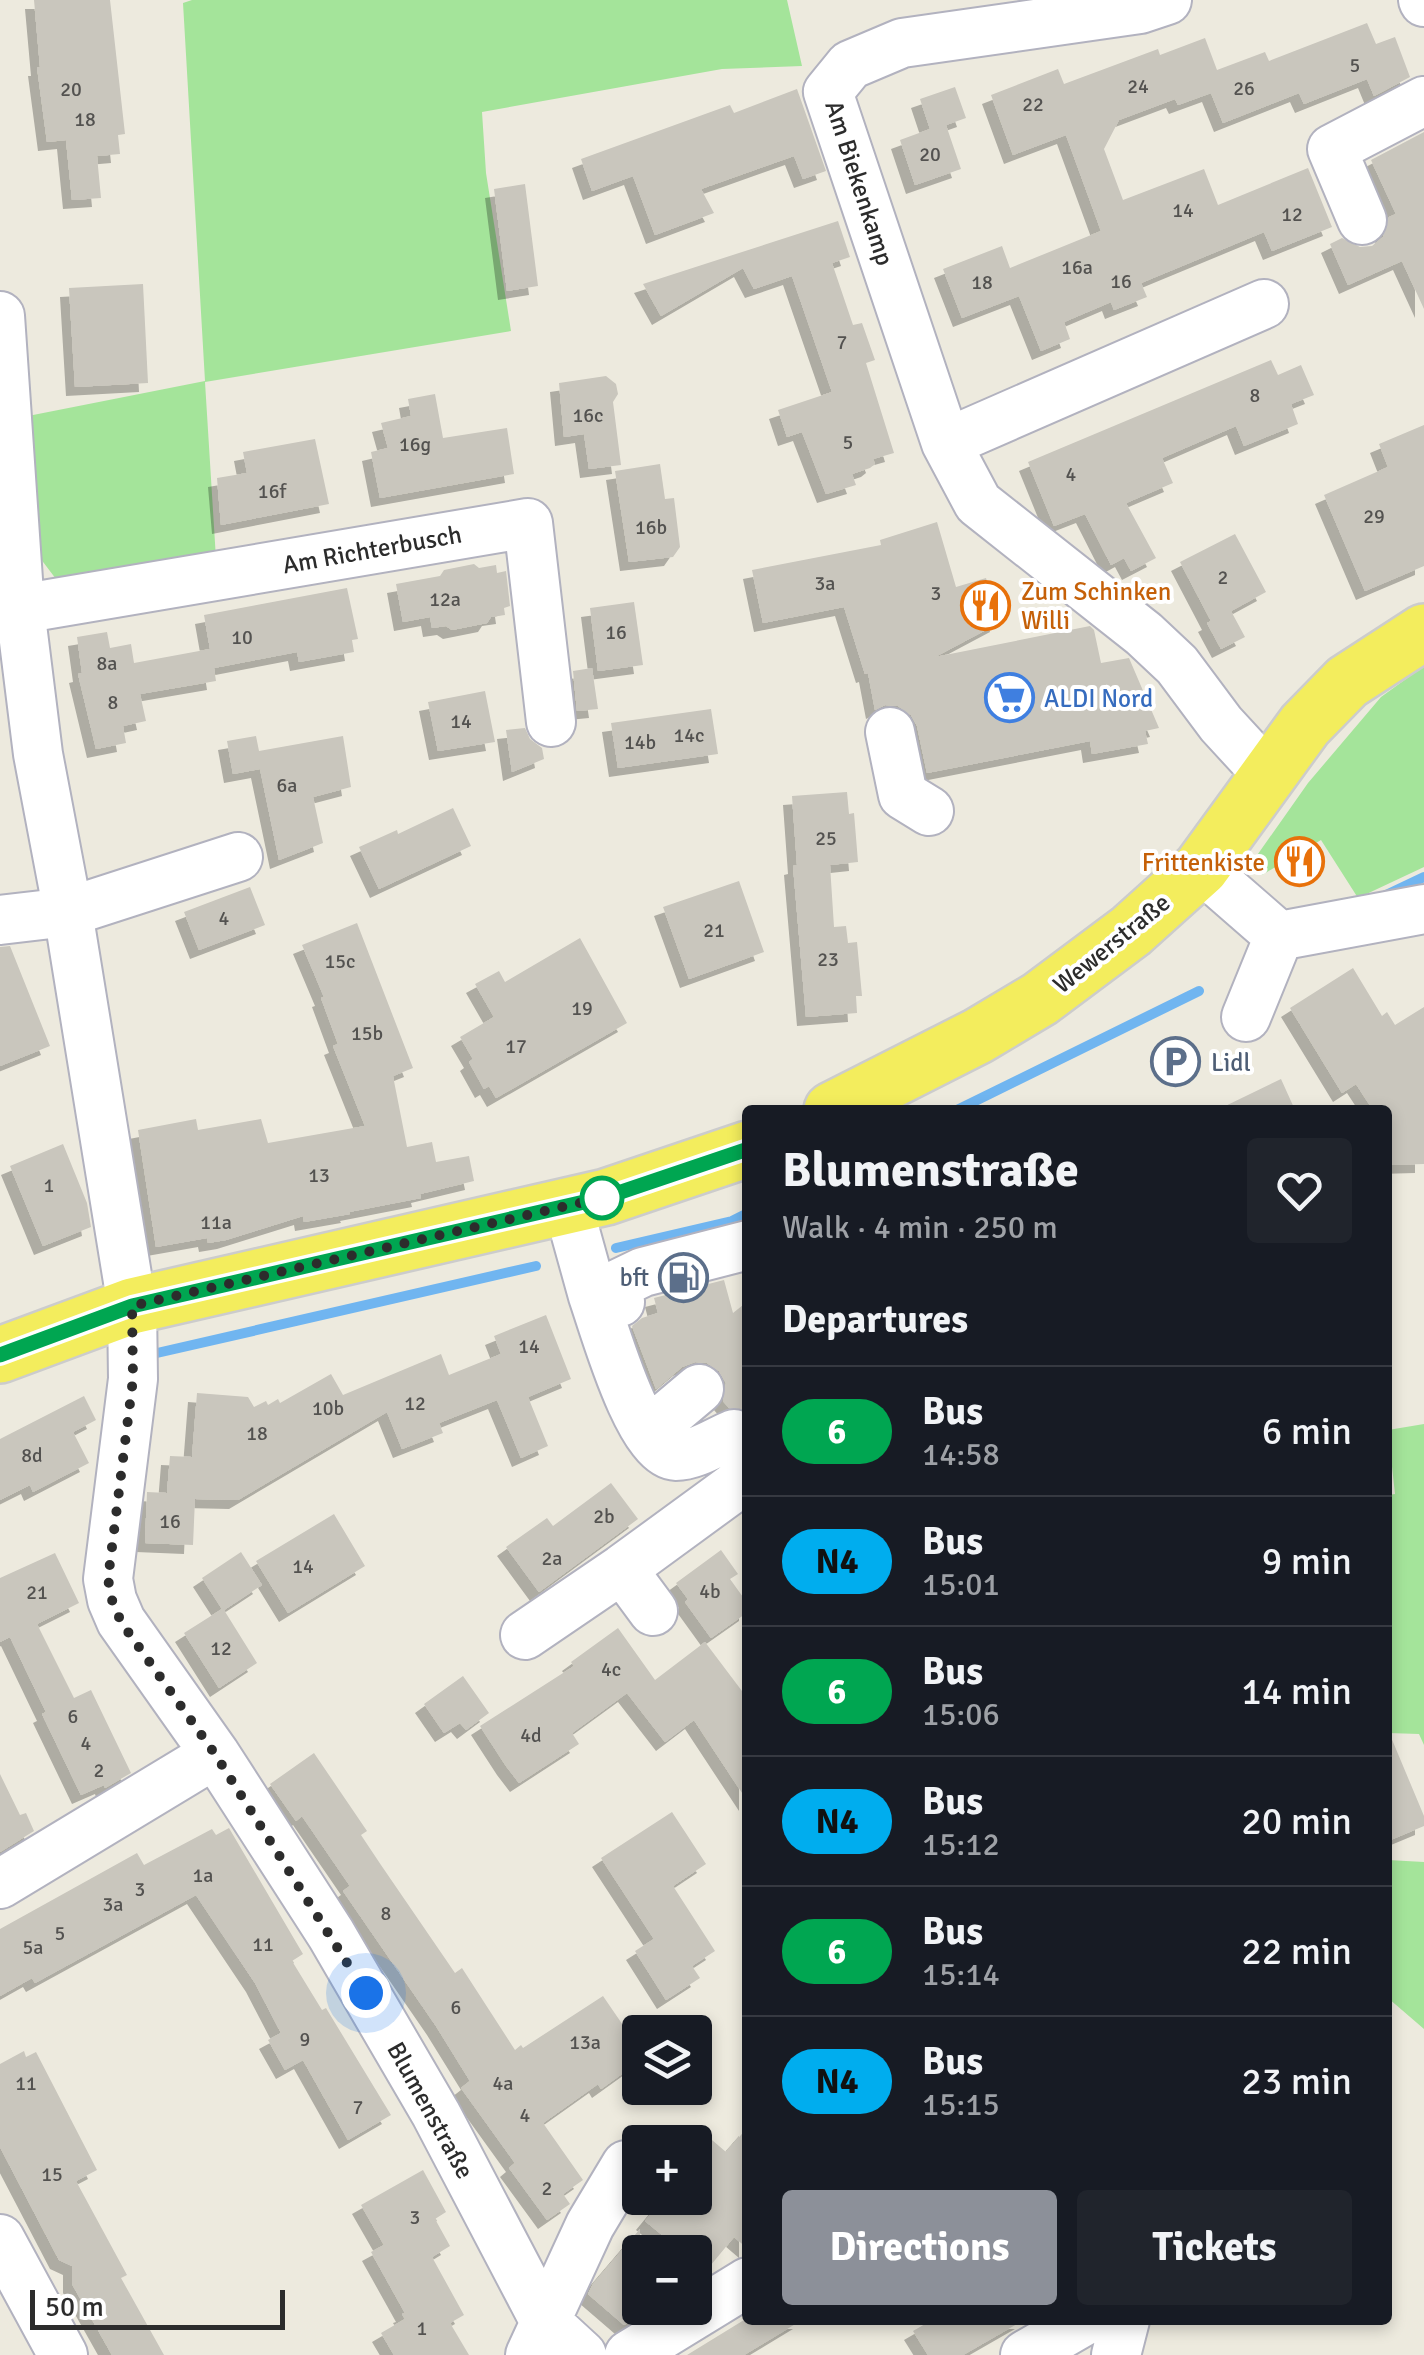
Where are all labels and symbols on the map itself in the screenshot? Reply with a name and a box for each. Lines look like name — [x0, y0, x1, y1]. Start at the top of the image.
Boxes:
house number: 5 — [1350, 53, 1360, 78]
house number: 24 — [1127, 74, 1149, 99]
house number: 26 — [1233, 76, 1255, 101]
house number: 20 — [60, 77, 82, 102]
house number: 22 — [1022, 92, 1044, 117]
street label: Am Biekenkamp — [818, 97, 901, 270]
house number: 18 — [74, 107, 96, 132]
house number: 20 — [919, 142, 941, 167]
house number: 14 — [1172, 198, 1194, 223]
house number: 12 — [1281, 202, 1303, 227]
house number: 16a — [1061, 255, 1093, 280]
house number: 16 — [1110, 269, 1132, 294]
house number: 18 — [971, 270, 993, 295]
house number: 7 — [837, 330, 847, 355]
house number: 8 — [1250, 383, 1260, 408]
house number: 16c — [572, 403, 604, 428]
house number: 5 — [843, 430, 853, 455]
house number: 16g — [399, 432, 431, 457]
house number: 4 — [1066, 462, 1077, 487]
house number: 16f — [258, 479, 287, 504]
house number: 29 — [1363, 504, 1385, 529]
house number: 16b — [635, 515, 667, 540]
street label: Am Richterbusch — [280, 518, 464, 581]
house number: 2 — [1218, 565, 1228, 590]
house number: 3a — [815, 571, 835, 596]
place label: Zum Schinken Willi — [1021, 576, 1171, 636]
restaurant icon: Zum Schinken Willi — [960, 579, 1012, 631]
house number: 3 — [931, 581, 941, 606]
house number: 12a — [429, 587, 461, 612]
house number: 16 — [605, 620, 627, 645]
house number: 10 — [231, 625, 253, 650]
house number: 8a — [97, 651, 117, 676]
supermarket icon: ALDI Nord — [983, 672, 1035, 724]
place label: ALDI Nord — [1044, 683, 1153, 714]
house number: 8 — [108, 690, 118, 715]
house number: 14 — [450, 709, 472, 734]
house number: 14c — [673, 723, 705, 748]
house number: 14b — [624, 730, 656, 755]
house number: 6a — [277, 773, 297, 798]
house number: 25 — [815, 826, 837, 851]
restaurant icon: Frittenkiste — [1274, 836, 1326, 888]
place label: Frittenkiste — [1142, 847, 1265, 878]
street label: Wewerstraße — [1047, 887, 1176, 1000]
house number: 4 — [219, 906, 230, 931]
house number: 21 — [703, 918, 725, 943]
house number: 23 — [817, 947, 839, 972]
house number: 15c — [324, 949, 356, 974]
house number: 19 — [571, 996, 593, 1021]
house number: 15b — [351, 1021, 383, 1046]
house number: 17 — [505, 1034, 527, 1059]
parking icon: Lidl — [1150, 1036, 1202, 1088]
place label: Lidl — [1211, 1047, 1251, 1078]
house number: 13 — [308, 1163, 330, 1188]
house number: 1 — [44, 1173, 54, 1198]
unlabelled marker — [581, 1177, 623, 1219]
house number: 11a — [200, 1210, 232, 1235]
fuel station icon: bft — [658, 1251, 710, 1303]
place label: bft — [619, 1262, 649, 1293]
house number: 14 — [518, 1334, 540, 1359]
house number: 12 — [404, 1391, 426, 1416]
house number: 10b — [312, 1396, 344, 1421]
house number: 18 — [246, 1421, 268, 1446]
house number: 8d — [21, 1443, 43, 1468]
house number: 2b — [593, 1504, 615, 1529]
house number: 16 — [159, 1509, 181, 1534]
house number: 2a — [542, 1546, 562, 1571]
house number: 14 — [292, 1554, 314, 1579]
house number: 4b — [699, 1579, 721, 1604]
house number: 21 — [26, 1580, 48, 1605]
house number: 12 — [210, 1636, 232, 1661]
house number: 4c — [601, 1657, 621, 1682]
house number: 6 — [68, 1704, 78, 1729]
house number: 4d — [520, 1723, 542, 1748]
house number: 4 — [81, 1731, 92, 1756]
house number: 2 — [94, 1758, 104, 1783]
house number: 1a — [193, 1863, 213, 1888]
house number: 3 — [135, 1877, 145, 1902]
house number: 3a — [103, 1892, 123, 1917]
house number: 8 — [381, 1901, 391, 1926]
house number: 5 — [55, 1921, 65, 1946]
house number: 11 — [252, 1932, 274, 1957]
house number: 5a — [23, 1935, 43, 1960]
your location — [341, 1968, 391, 2018]
house number: 6 — [451, 1995, 461, 2020]
house number: 9 — [300, 2027, 310, 2052]
house number: 13a — [569, 2030, 601, 2055]
street label: Blumenstraße — [380, 2036, 481, 2184]
house number: 11 — [15, 2071, 37, 2096]
house number: 4a — [493, 2071, 513, 2096]
house number: 7 — [353, 2095, 363, 2120]
house number: 4 — [520, 2103, 531, 2128]
house number: 15 — [41, 2162, 63, 2187]
house number: 2 — [542, 2176, 552, 2201]
house number: 3 — [410, 2205, 420, 2230]
scale bar — [30, 2285, 285, 2330]
house number: 1 — [417, 2316, 427, 2341]

